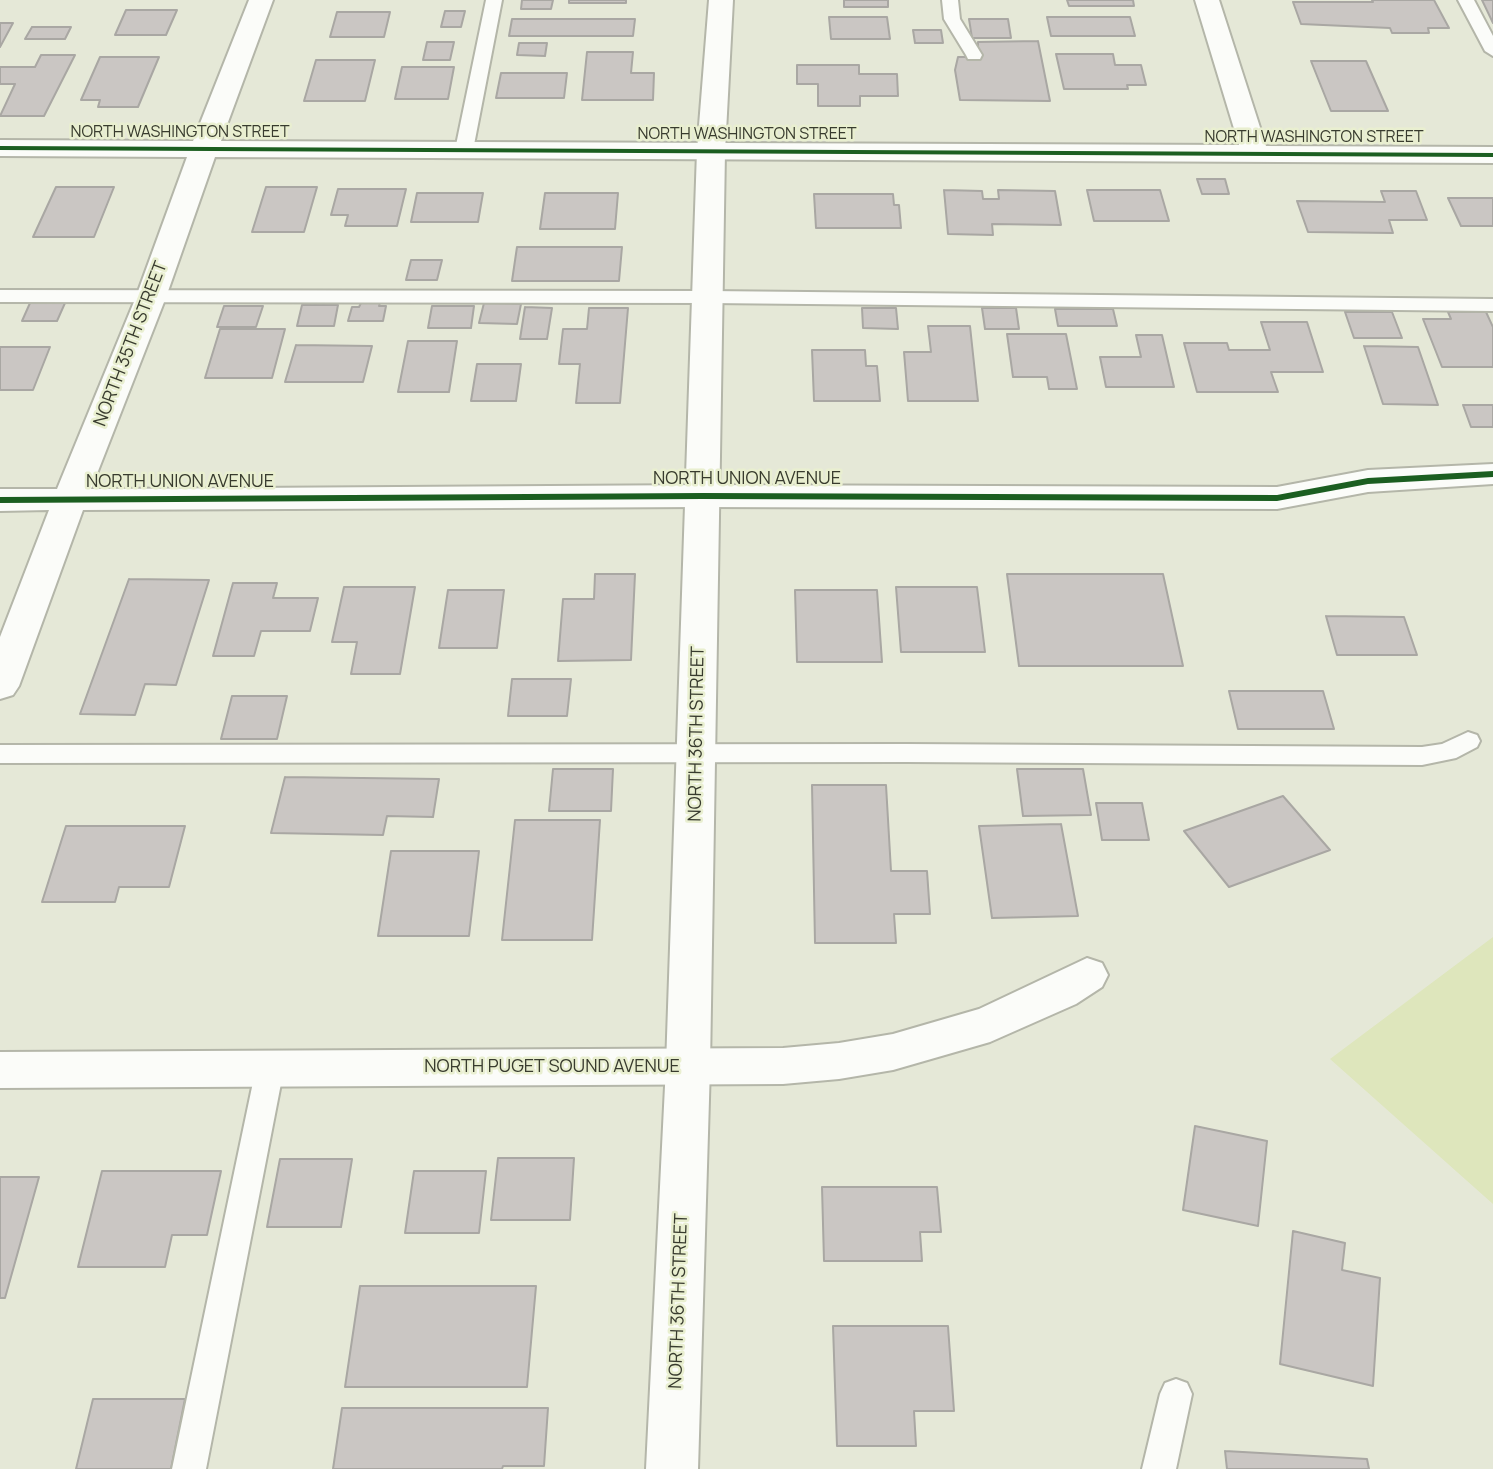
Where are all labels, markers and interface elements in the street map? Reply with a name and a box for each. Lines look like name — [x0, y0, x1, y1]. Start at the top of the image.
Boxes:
street label: NORTH WASHINGTON STREET — [71, 123, 289, 143]
street label: NORTH WASHINGTON STREET — [638, 125, 856, 145]
street label: NORTH WASHINGTON STREET — [1205, 128, 1423, 148]
street label: NORTH 35TH STREET — [90, 259, 172, 429]
street label: NORTH UNION AVENUE — [653, 468, 841, 490]
street label: NORTH UNION AVENUE — [86, 471, 274, 493]
street label: NORTH 36TH STREET — [685, 646, 709, 822]
street label: NORTH PUGET SOUND AVENUE — [424, 1056, 680, 1078]
street label: NORTH 36TH STREET — [665, 1213, 693, 1389]

